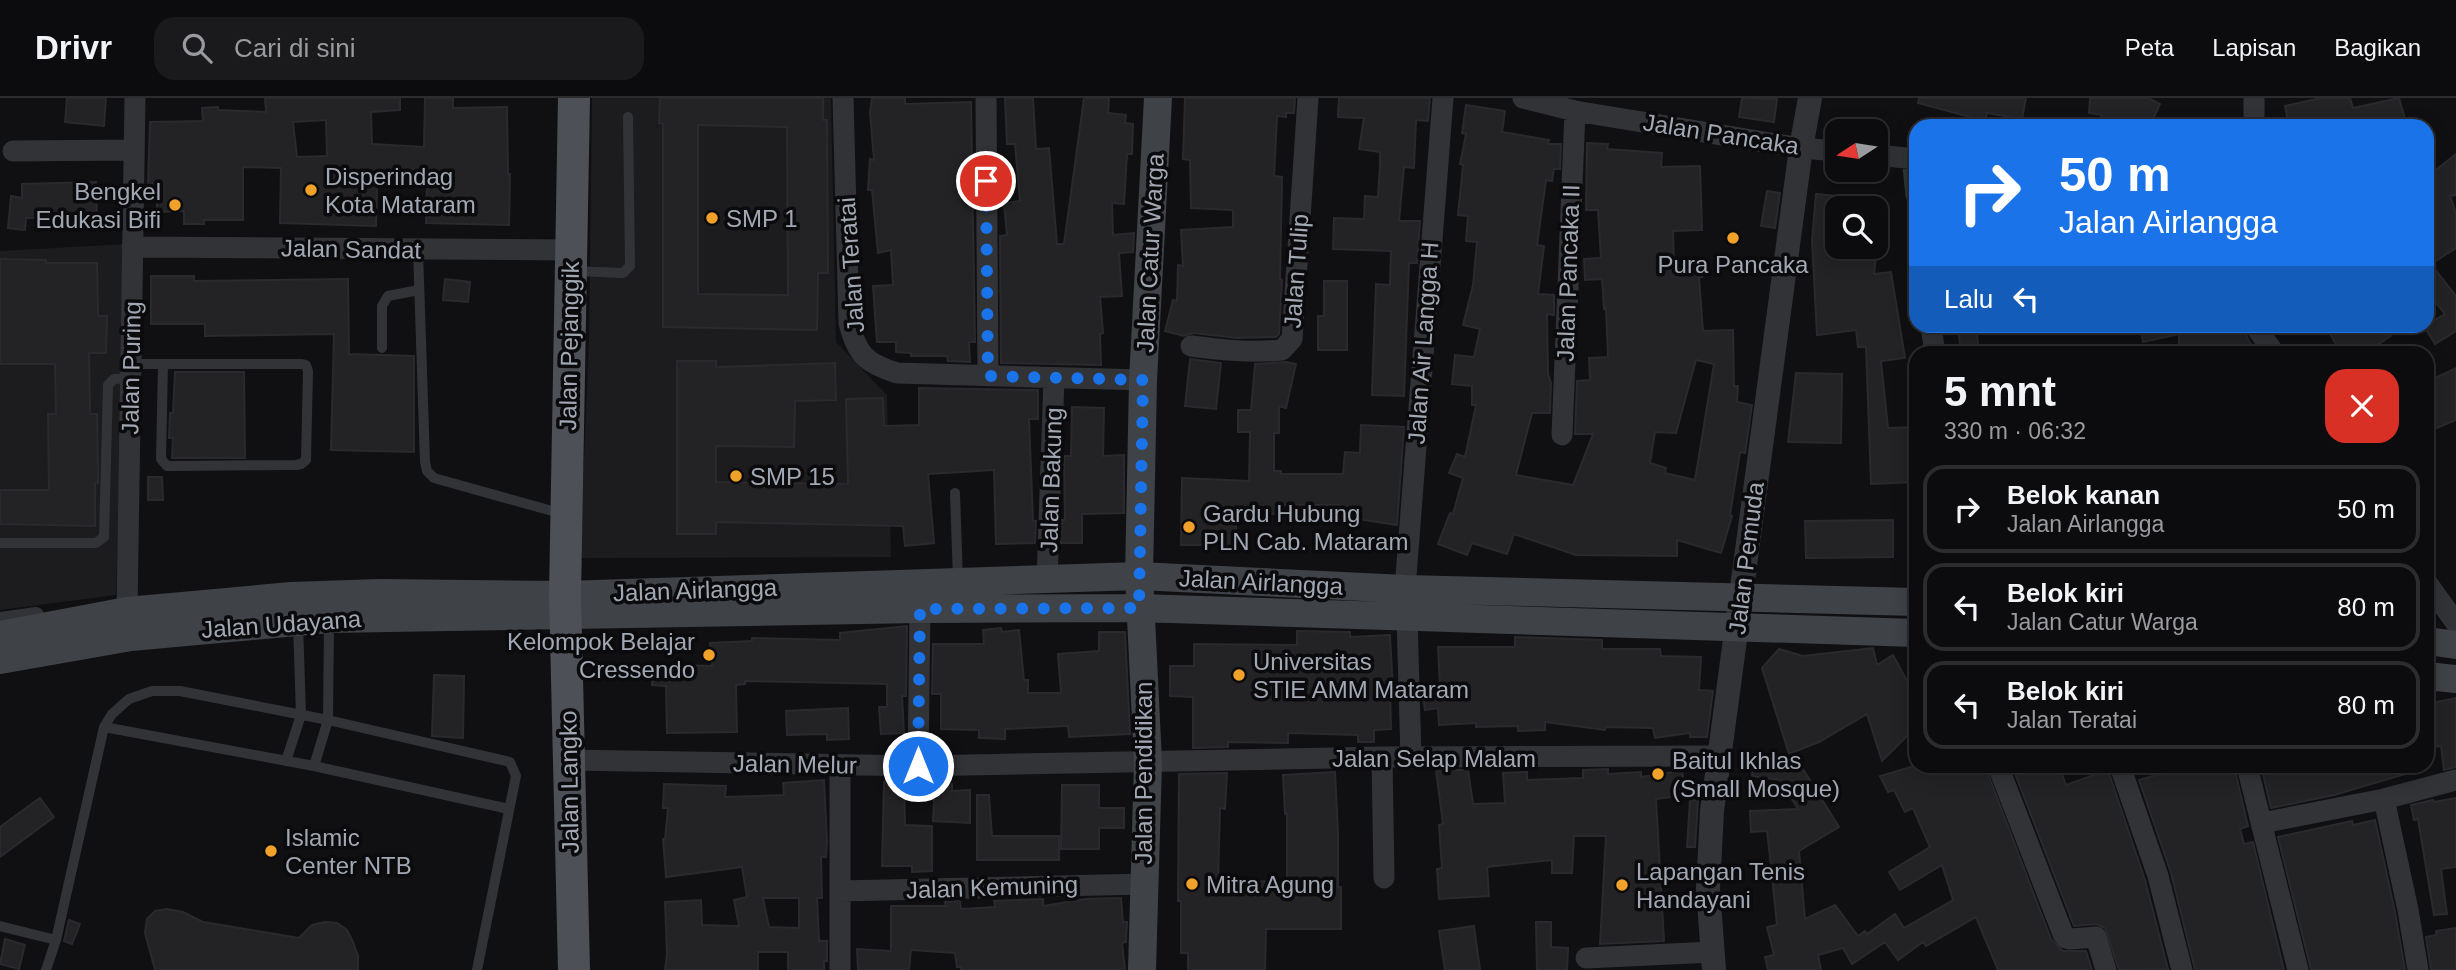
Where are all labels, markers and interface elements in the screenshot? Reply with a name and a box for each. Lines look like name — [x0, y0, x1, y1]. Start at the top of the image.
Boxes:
search box — [154, 17, 644, 80]
text: Drivr — [35, 29, 112, 66]
icon: search — [178, 29, 216, 67]
text: Cari di sini — [234, 33, 355, 63]
text: Peta — [2125, 34, 2174, 61]
text: Lapisan — [2212, 34, 2296, 61]
text: Bagikan — [2334, 34, 2421, 61]
street label: Jalan Pancaka — [1641, 108, 1802, 160]
north arrow — [1825, 119, 1888, 182]
map controls — [1825, 119, 1888, 259]
icon: right — [1944, 147, 2035, 238]
text: 50 m — [2059, 147, 2171, 201]
pin — [956, 151, 1016, 211]
street label: Jalan Catur Warga — [1131, 152, 1169, 353]
icon: arrive — [967, 162, 1005, 200]
place label: Disperindag Kota Mataram — [325, 163, 476, 218]
place label: Bengkel Edukasi Bifi — [36, 178, 161, 233]
marker: Disperindag Kota Mataram — [303, 182, 319, 198]
street label: Jalan Pancaka II — [1551, 184, 1585, 362]
street label: Jalan Teratai — [833, 196, 869, 334]
button: search — [1825, 196, 1888, 259]
marker: Bengkel Edukasi Bifi — [167, 197, 183, 213]
text: Jalan Airlangga — [2059, 204, 2278, 240]
place label: SMP 1 — [726, 205, 798, 232]
marker: SMP 1 — [704, 210, 720, 226]
street label: Jalan Tulip — [1279, 213, 1313, 329]
marker: Pura Pancaka — [1725, 230, 1741, 246]
street label: Jalan Sandat — [281, 234, 422, 264]
street label: Jalan Air Langga H — [1402, 241, 1444, 445]
place label: Pura Pancaka — [1658, 251, 1809, 278]
street label: Jalan Pejanggik — [554, 260, 584, 431]
icon: left — [2007, 280, 2045, 318]
text: Lalu — [1944, 284, 1993, 314]
street label: Jalan Puring — [116, 301, 146, 435]
text: 5 mnt — [1944, 368, 2056, 415]
button: close — [2325, 369, 2399, 443]
street label: Jalan Bakung — [1035, 407, 1067, 553]
text: 330 m · 06:32 — [1944, 418, 2086, 444]
place label: SMP 15 — [750, 463, 835, 490]
marker: SMP 15 — [728, 468, 744, 484]
street label: Jalan Pemuda — [1723, 480, 1769, 636]
text: Belok kanan — [2007, 480, 2160, 510]
icon: right — [1948, 490, 1986, 528]
text: 50 m — [2337, 494, 2395, 524]
place label: Gardu Hubung PLN Cab. Mataram — [1203, 500, 1408, 555]
text: Jalan Airlangga — [2007, 511, 2164, 537]
marker: Gardu Hubung PLN Cab. Mataram — [1181, 519, 1197, 535]
street label: Jalan Airlangga — [1178, 564, 1344, 600]
street label: Jalan Airlangga — [613, 574, 778, 606]
text: Belok kiri — [2007, 578, 2124, 608]
icon: left — [1948, 588, 1986, 626]
text: 80 m — [2337, 592, 2395, 622]
street label: Jalan Udayana — [200, 605, 362, 643]
text: Jalan Catur Warga — [2007, 609, 2198, 635]
place label: Kelompok Belajar Cressendo — [507, 628, 695, 683]
marker: Kelompok Belajar Cressendo — [701, 647, 717, 663]
place label: Universitas STIE AMM Mataram — [1253, 648, 1469, 703]
marker: Universitas STIE AMM Mataram — [1231, 667, 1247, 683]
text: Belok kiri — [2007, 676, 2124, 706]
street label: Jalan Pendidikan — [1130, 682, 1157, 864]
icon: left — [1948, 686, 1986, 724]
text: 80 m — [2337, 690, 2395, 720]
text: Jalan Teratai — [2007, 707, 2137, 733]
street label: Jalan Langko — [554, 710, 584, 854]
position arrow — [881, 729, 955, 803]
street label: Jalan Selap Malam — [1332, 745, 1536, 772]
place label: Baitul Ikhlas (Small Mosque) — [1672, 747, 1840, 802]
street label: Jalan Melur — [733, 749, 857, 779]
marker: Baitul Ikhlas (Small Mosque) — [1650, 766, 1666, 782]
place label: Islamic Center NTB — [285, 824, 412, 879]
marker: Islamic Center NTB — [263, 843, 279, 859]
place label: Lapangan Tenis Handayani — [1636, 858, 1805, 913]
street label: Jalan Kemuning — [906, 871, 1078, 903]
place label: Mitra Agung — [1206, 871, 1334, 898]
marker: Mitra Agung — [1184, 876, 1200, 892]
marker: Lapangan Tenis Handayani — [1614, 877, 1630, 893]

